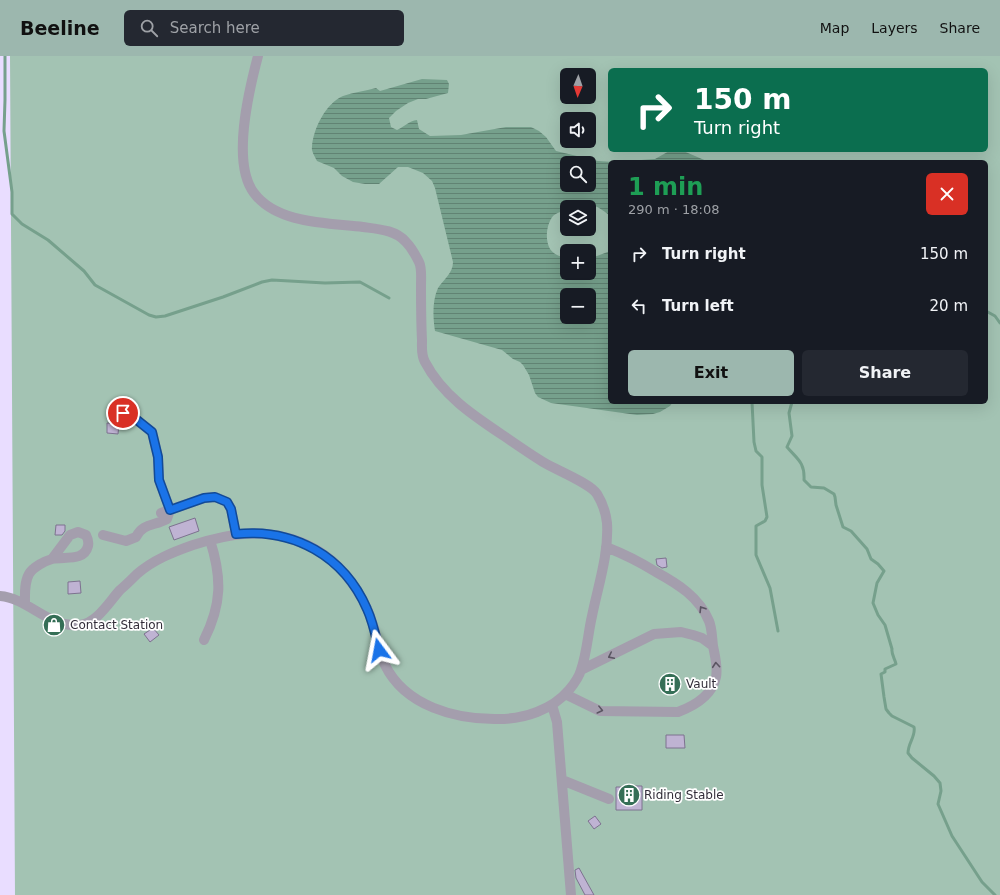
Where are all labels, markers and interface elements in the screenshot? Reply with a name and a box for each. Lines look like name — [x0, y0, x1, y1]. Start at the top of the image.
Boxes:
search box — [124, 10, 404, 46]
text: Beeline — [20, 17, 100, 39]
icon: search — [138, 17, 160, 39]
text: Search here — [170, 19, 260, 37]
text: Map — [820, 20, 849, 36]
text: Layers — [871, 20, 918, 36]
text: Share — [940, 20, 980, 36]
north arrow — [560, 68, 596, 104]
map controls — [560, 68, 596, 324]
text: 150 m — [694, 83, 791, 116]
icon: right — [628, 84, 680, 136]
button: sound — [560, 112, 596, 148]
text: Turn right — [694, 117, 780, 138]
button: search — [560, 156, 596, 192]
text: 1 min — [628, 173, 703, 201]
button: close — [926, 173, 968, 215]
button: layers — [560, 200, 596, 236]
text: 290 m · 18:08 — [628, 202, 719, 217]
icon: right — [628, 243, 650, 265]
button: + — [560, 244, 596, 280]
text: Turn right — [662, 245, 746, 263]
text: 150 m — [920, 245, 968, 263]
button: − — [560, 288, 596, 324]
icon: left — [628, 295, 650, 317]
text: Turn left — [662, 297, 734, 315]
text: 20 m — [930, 297, 968, 315]
button: Exit — [628, 350, 794, 396]
button: Share — [802, 350, 968, 396]
pin — [106, 396, 140, 430]
icon: arrive — [112, 402, 134, 424]
one-way arrow — [700, 606, 707, 613]
shop icon: Contact Station — [41, 612, 67, 638]
place label: Contact Station — [70, 618, 163, 632]
position arrow — [358, 629, 400, 671]
one-way arrow — [608, 651, 615, 659]
one-way arrow — [711, 662, 720, 668]
building icon: Vault — [657, 671, 683, 697]
place label: Vault — [686, 677, 717, 691]
one-way arrow — [597, 705, 604, 713]
building icon: Riding Stable — [616, 782, 642, 808]
place label: Riding Stable — [644, 788, 724, 802]

